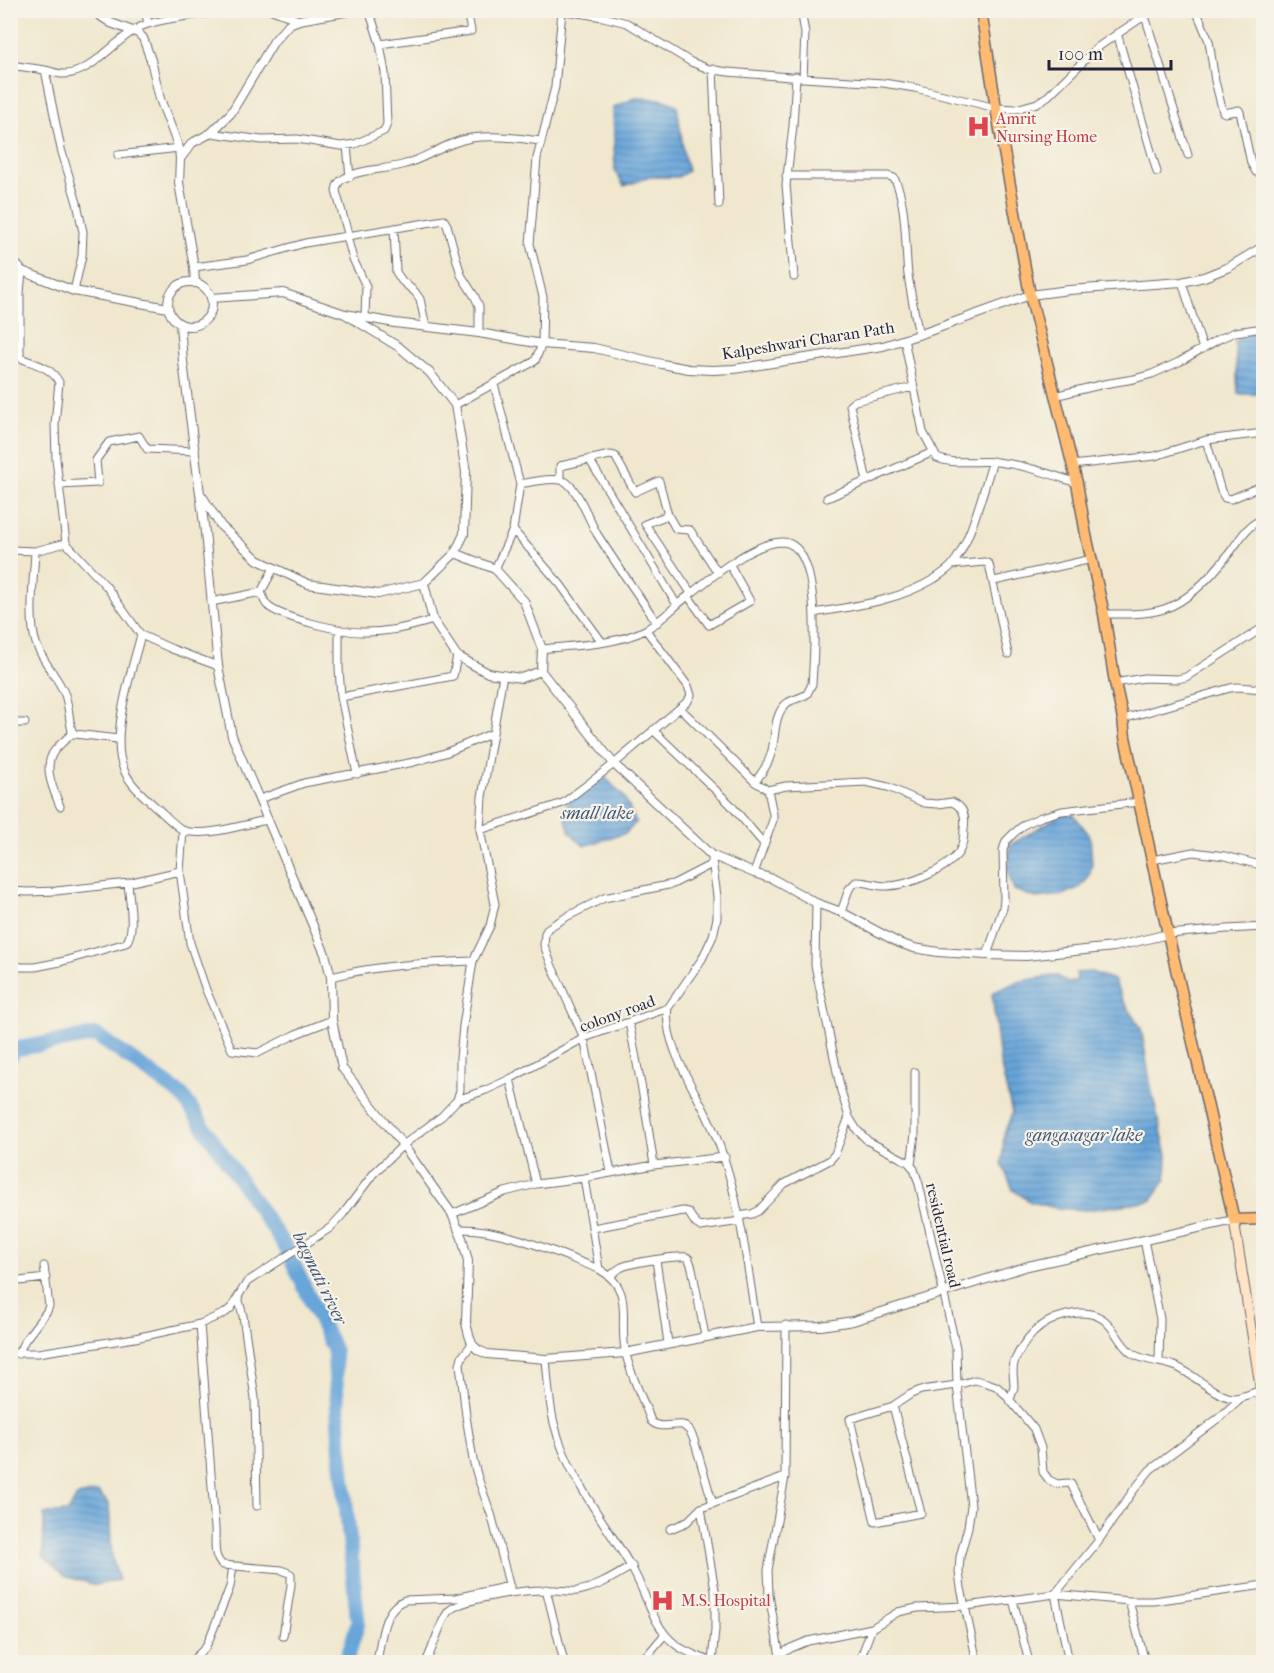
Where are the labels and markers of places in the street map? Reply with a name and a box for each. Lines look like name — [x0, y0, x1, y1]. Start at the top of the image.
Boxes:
place label: Amrit Nursing Home — [995, 109, 1097, 146]
hospital icon: Amrit Nursing Home — [965, 114, 991, 140]
hospital icon: M.S. Hospital — [650, 1587, 676, 1613]
place label: M.S. Hospital — [681, 1591, 771, 1610]

